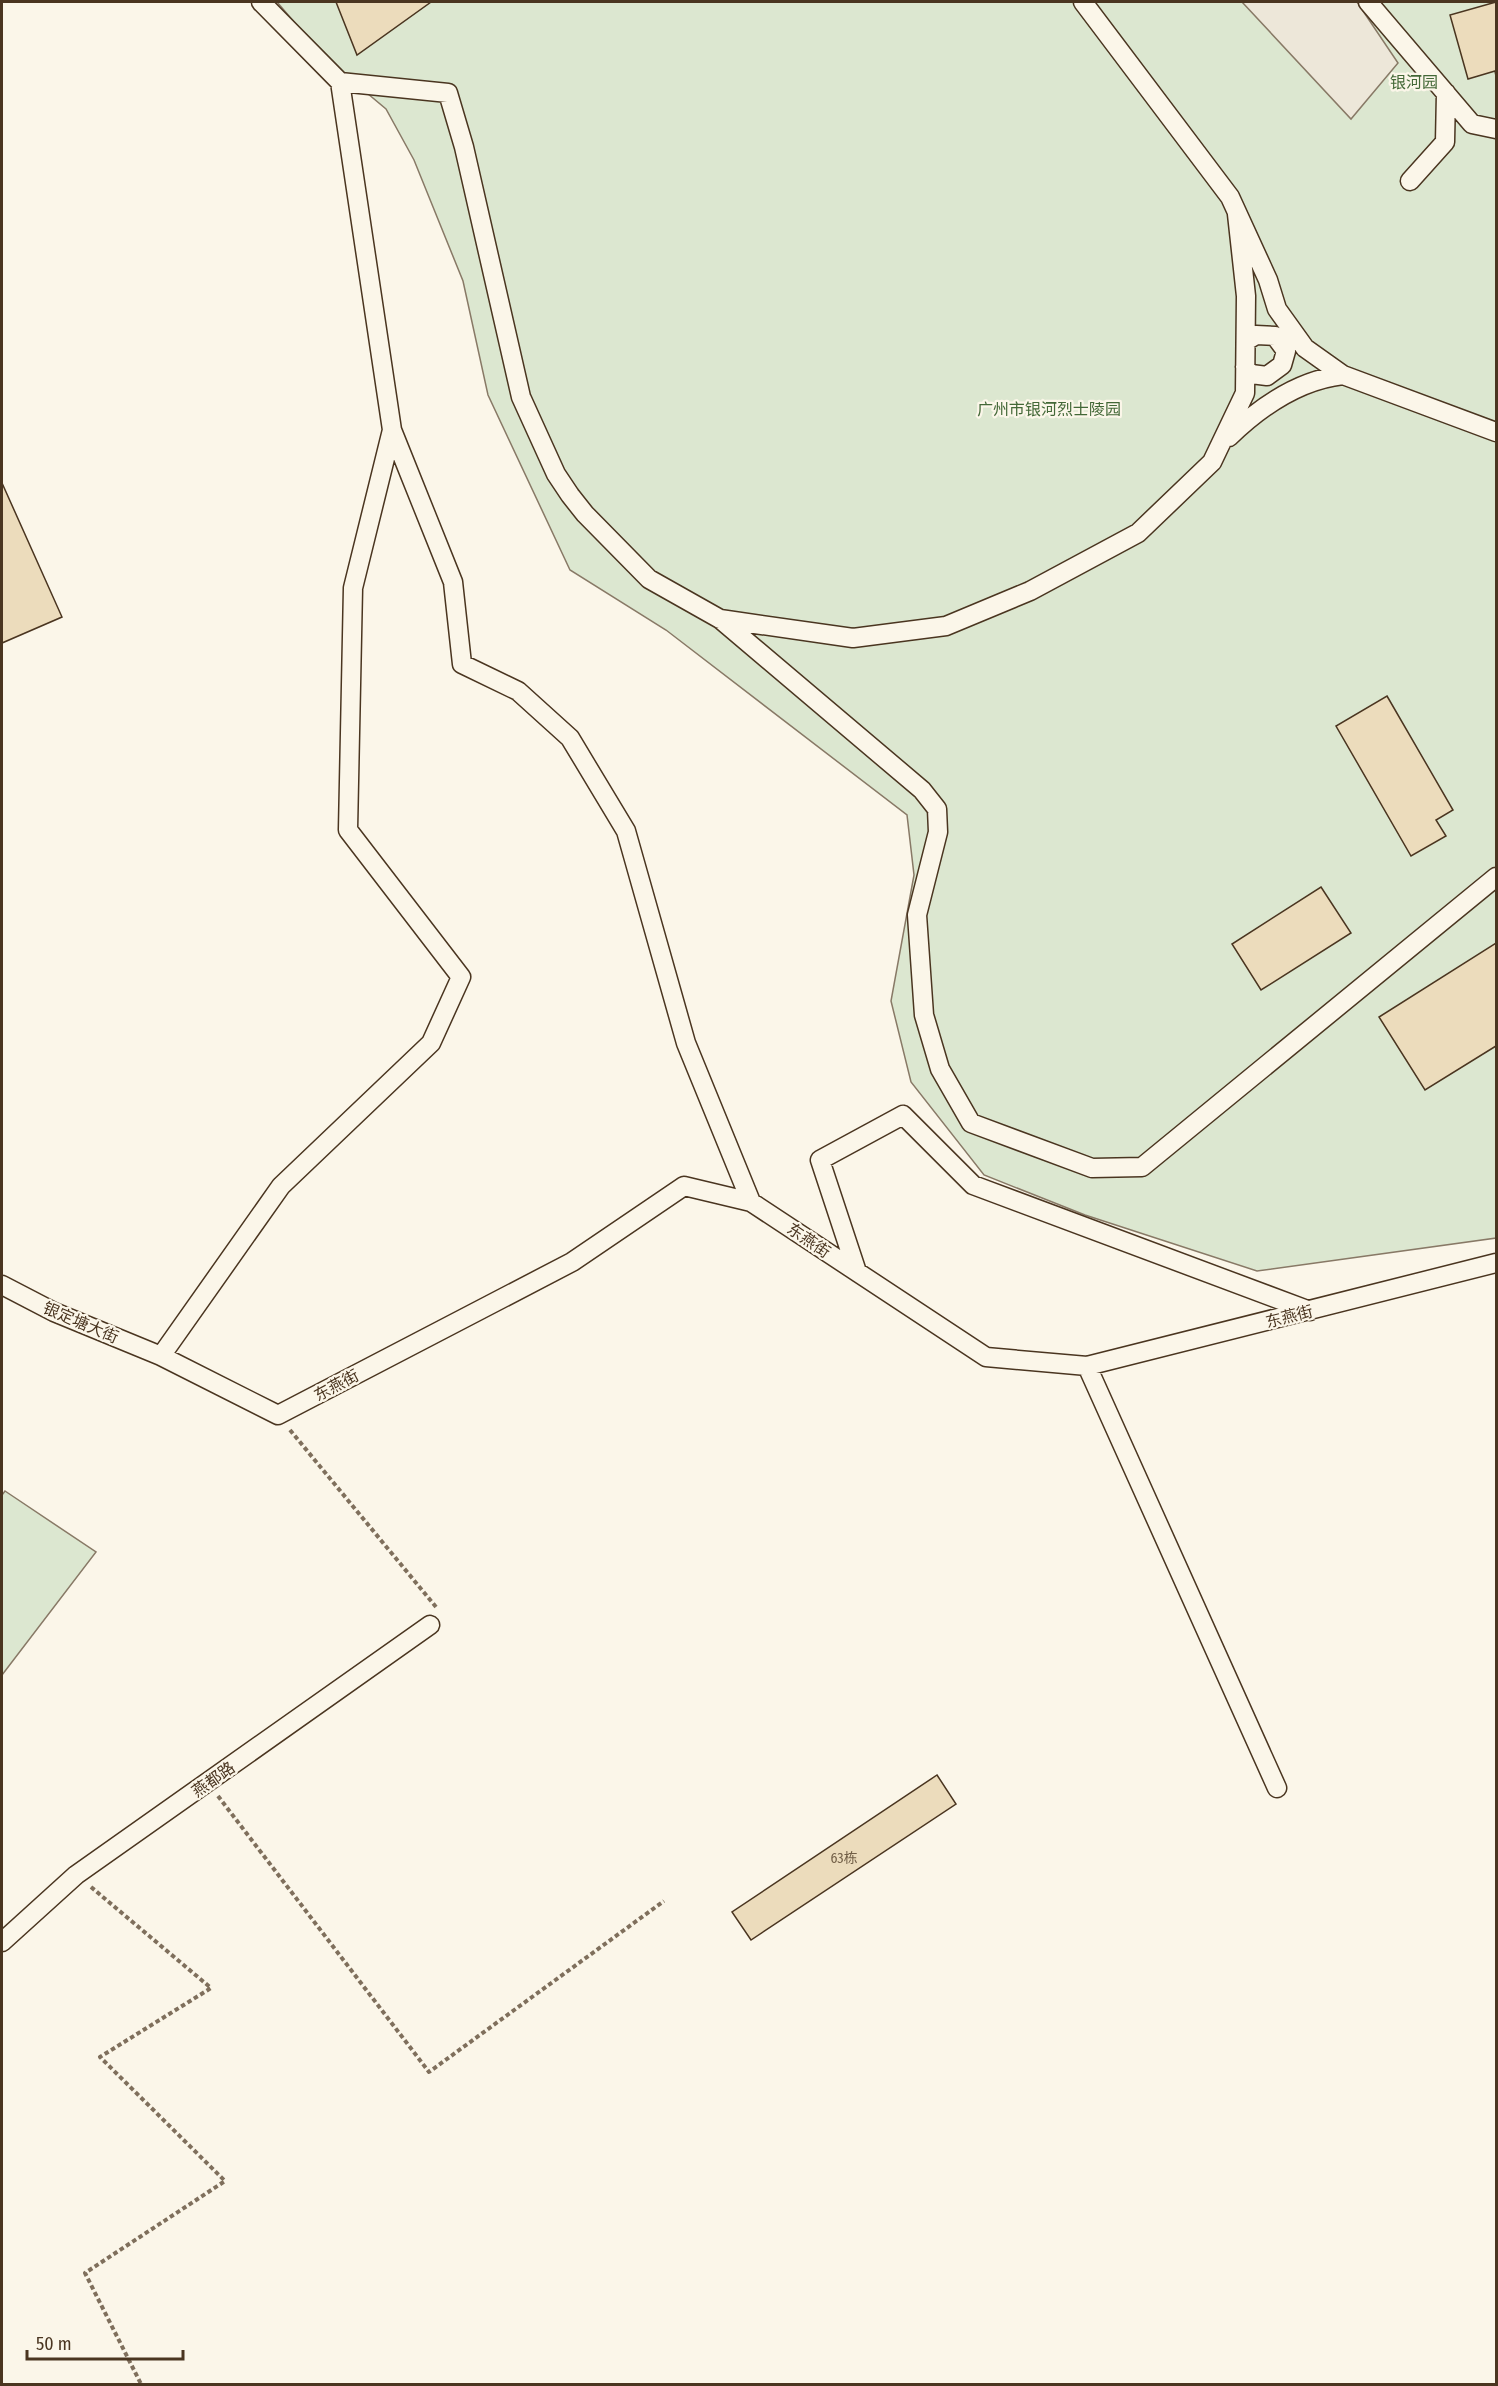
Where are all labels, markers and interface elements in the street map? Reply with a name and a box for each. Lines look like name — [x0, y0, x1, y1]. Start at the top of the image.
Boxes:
park label: 银河园 — [1390, 73, 1438, 92]
park label: 广州市银河烈士陵园 — [977, 400, 1121, 419]
street label: 东燕街 — [784, 1219, 834, 1262]
street label: 银定塘大街 — [40, 1298, 121, 1347]
street label: 东燕街 — [1264, 1301, 1315, 1332]
street label: 东燕街 — [311, 1366, 362, 1405]
street label: 燕都路 — [188, 1758, 238, 1801]
house number: 63栋 — [830, 1850, 858, 1867]
scale bar — [27, 2323, 183, 2361]
text: 50 m — [36, 2333, 72, 2355]

